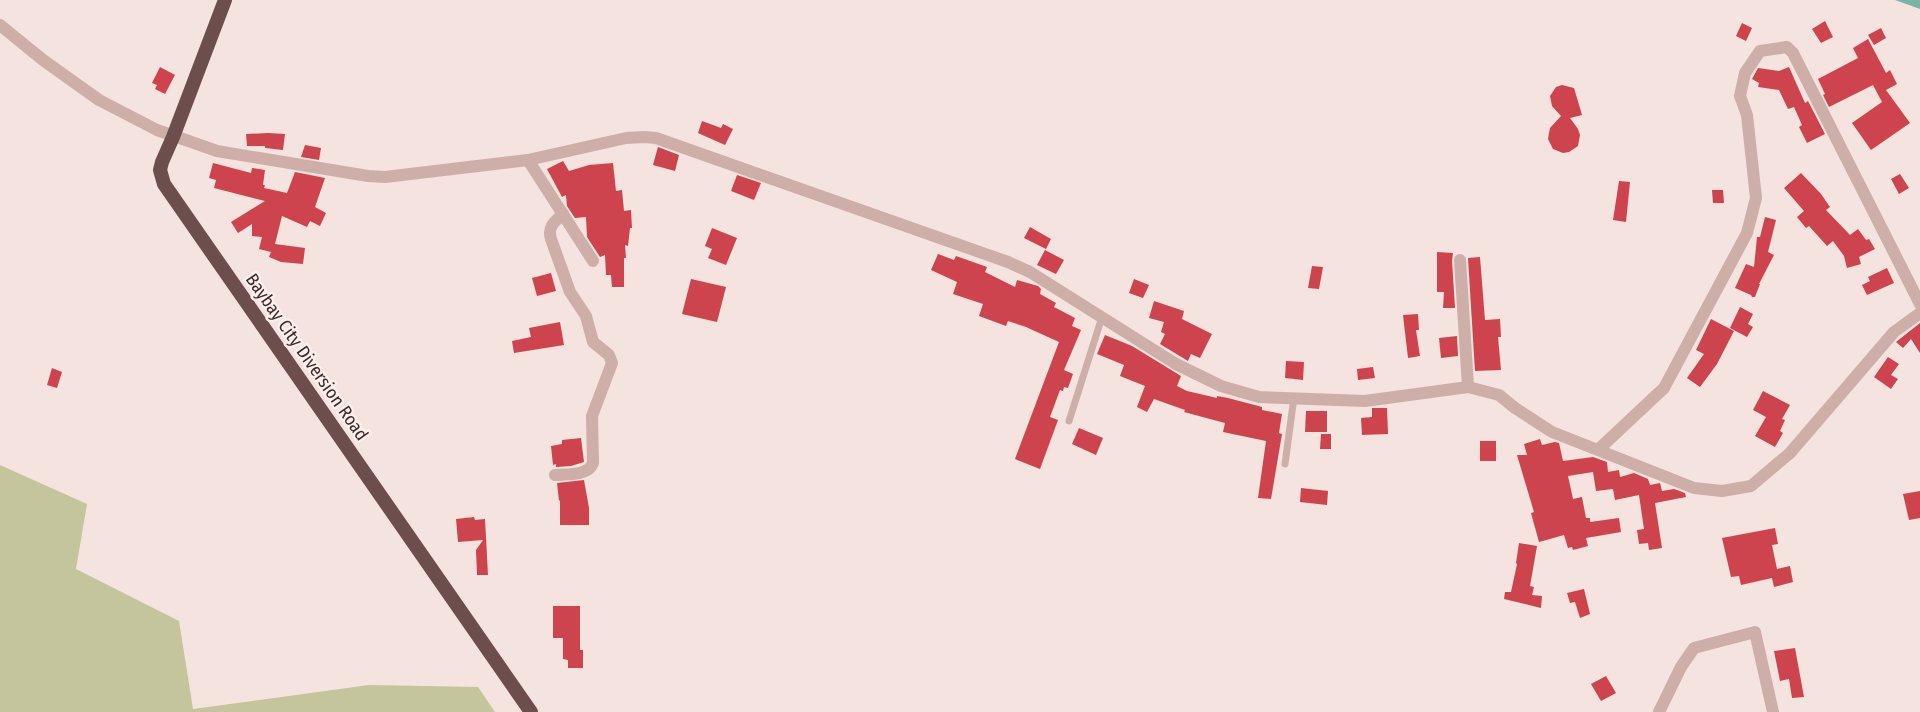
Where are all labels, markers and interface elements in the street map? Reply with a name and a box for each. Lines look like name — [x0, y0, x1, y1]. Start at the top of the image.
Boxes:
street label: Baybay City Diversion Road — [241, 269, 373, 445]

